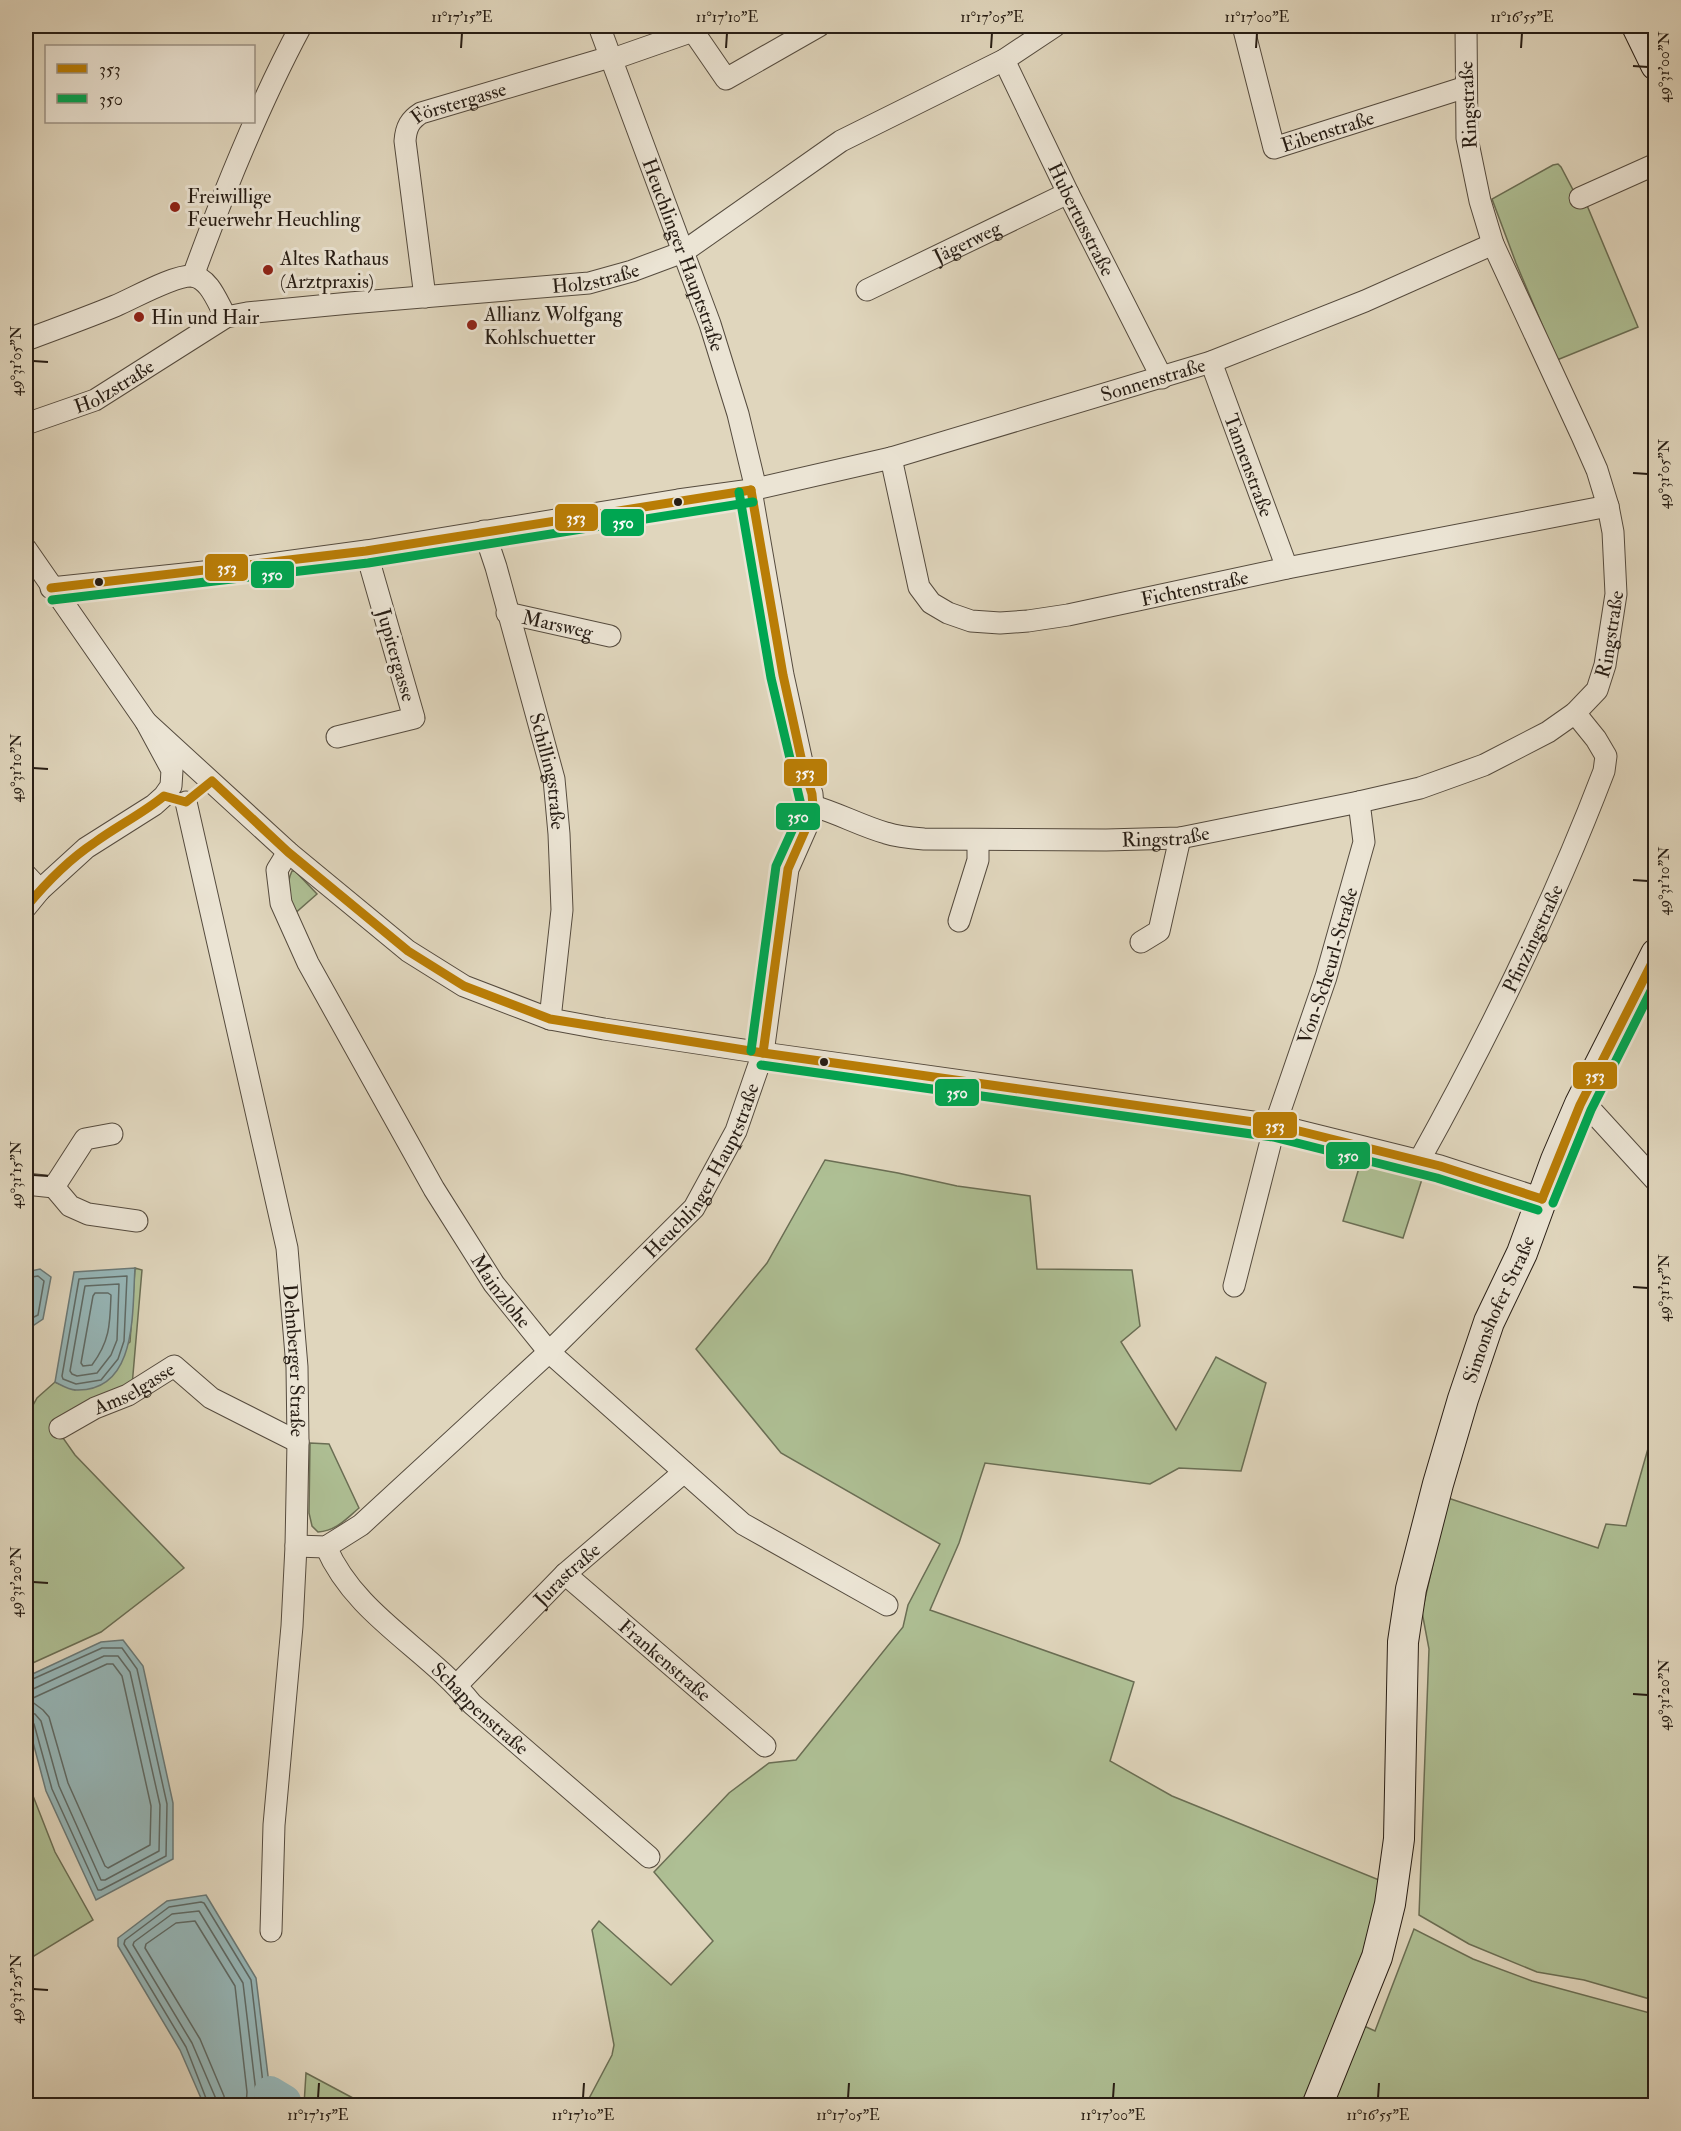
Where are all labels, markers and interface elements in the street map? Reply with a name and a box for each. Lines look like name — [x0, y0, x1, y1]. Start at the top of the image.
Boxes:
text: 11°17'15"E — [431, 8, 493, 27]
text: 11°17'10"E — [696, 8, 758, 27]
text: 11°17'05"E — [960, 8, 1024, 27]
text: 11°17'00"E — [1225, 8, 1290, 27]
text: 11°16'55"E — [1490, 8, 1554, 27]
text: 49°31'00"N — [1655, 31, 1674, 103]
legend — [45, 45, 255, 123]
text: 353 — [99, 58, 121, 81]
street label: Ringstraße — [1453, 60, 1483, 150]
street label: Förstergasse — [405, 76, 509, 129]
text: 350 — [99, 88, 123, 111]
street label: Eibenstraße — [1278, 105, 1377, 158]
street label: Heuchlinger Hauptstraße — [637, 155, 730, 354]
street label: Hubertusstraße — [1043, 158, 1121, 280]
place label: Freiwillige Feuerwehr Heuchling — [187, 184, 361, 232]
marker: Freiwillige Feuerwehr Heuchling — [168, 200, 182, 214]
street label: Jägerweg — [928, 214, 1006, 269]
place label: Altes Rathaus (Arztpraxis) — [279, 246, 389, 295]
street label: Holzstraße — [551, 257, 643, 299]
marker: Altes Rathaus (Arztpraxis) — [261, 263, 275, 277]
place label: Allianz Wolfgang Kohlschuetter — [483, 302, 624, 350]
place label: Hin und Hair — [151, 305, 260, 330]
marker: Hin und Hair — [132, 310, 146, 324]
marker: Allianz Wolfgang Kohlschuetter — [465, 318, 479, 332]
text: 49°31'05"N — [7, 325, 26, 396]
street label: Sonnenstraße — [1097, 352, 1208, 407]
street label: Holzstraße — [71, 353, 159, 419]
street label: Tannenstraße — [1219, 410, 1280, 520]
text: 49°31'05"N — [1655, 438, 1674, 509]
unlabelled marker — [672, 496, 684, 508]
line badge: 353 — [554, 503, 599, 532]
text: 353 — [566, 508, 586, 528]
line badge: 350 — [600, 508, 645, 537]
text: 350 — [612, 513, 634, 533]
line badge: 353 — [204, 553, 249, 582]
text: 353 — [217, 558, 237, 578]
line badge: 350 — [250, 560, 295, 589]
street label: Fichtenstraße — [1138, 564, 1251, 612]
text: 350 — [261, 565, 283, 585]
unlabelled marker — [93, 576, 105, 588]
street label: Ringstraße — [1589, 589, 1629, 681]
street label: Marsweg — [520, 604, 597, 645]
street label: Jupitergasse — [370, 605, 421, 705]
street label: Schillingstraße — [524, 710, 571, 831]
text: 49°31'10"N — [7, 733, 26, 802]
line badge: 353 — [783, 758, 828, 787]
text: 353 — [795, 763, 815, 783]
line badge: 350 — [775, 802, 821, 831]
text: 350 — [787, 807, 809, 827]
street label: Ringstraße — [1121, 820, 1211, 852]
text: 49°31'10"N — [1655, 846, 1674, 915]
street label: Pfinzingstraße — [1497, 880, 1568, 997]
street label: Von-Scheurl-Straße — [1291, 884, 1363, 1047]
unlabelled marker — [818, 1056, 830, 1068]
line badge: 353 — [1572, 1061, 1618, 1090]
text: 353 — [1585, 1066, 1605, 1086]
line badge: 350 — [934, 1078, 980, 1107]
street label: Heuchlinger Hauptstraße — [638, 1080, 764, 1263]
text: 350 — [946, 1083, 968, 1103]
line badge: 353 — [1252, 1111, 1298, 1139]
text: 353 — [1265, 1116, 1285, 1136]
text: 49°31'15"N — [7, 1140, 26, 1209]
line badge: 350 — [1325, 1141, 1371, 1170]
text: 350 — [1337, 1146, 1359, 1166]
street label: Simonshofer Straße — [1457, 1232, 1540, 1386]
street label: Mainzlohe — [466, 1249, 537, 1333]
text: 49°31'15"N — [1655, 1253, 1674, 1322]
street label: Dehnberger Straße — [278, 1283, 310, 1437]
street label: Amselgasse — [89, 1356, 179, 1420]
street label: Jurastraße — [528, 1537, 605, 1612]
text: 49°31'20"N — [7, 1546, 26, 1618]
street label: Frankenstraße — [614, 1613, 717, 1707]
street label: Schappenstraße — [426, 1657, 534, 1760]
text: 49°31'20"N — [1655, 1659, 1674, 1731]
text: 49°31'25"N — [7, 1953, 26, 2024]
text: 11°17'15"E — [287, 2106, 349, 2125]
text: 11°17'10"E — [552, 2106, 614, 2125]
text: 11°17'05"E — [816, 2106, 880, 2125]
text: 11°17'00"E — [1081, 2106, 1146, 2125]
text: 11°16'55"E — [1346, 2106, 1410, 2125]

